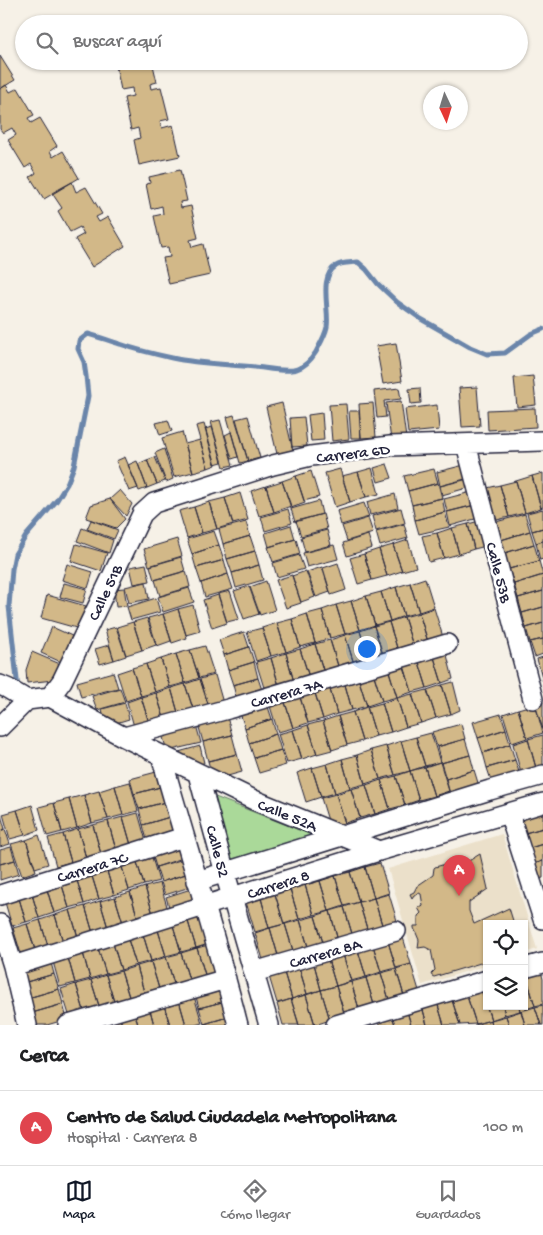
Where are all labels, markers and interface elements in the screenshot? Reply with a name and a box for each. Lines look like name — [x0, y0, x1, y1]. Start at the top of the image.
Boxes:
search box — [15, 15, 528, 70]
icon: search — [33, 29, 61, 57]
text: Buscar aquí — [73, 31, 162, 54]
north arrow — [423, 85, 468, 130]
street label: Carrera 6D — [316, 441, 392, 469]
street label: Calle 53B — [479, 541, 514, 606]
street label: Calle 51B — [86, 562, 129, 625]
your location — [354, 636, 380, 662]
street label: Carrera 7A — [249, 676, 326, 715]
street label: Calle 52A — [254, 797, 321, 838]
street label: Calle 52 — [200, 824, 232, 880]
street label: Carrera 7C — [56, 849, 132, 889]
pin: A — [443, 855, 475, 896]
street label: Carrera 8 — [246, 867, 313, 905]
map controls — [483, 920, 528, 1010]
button: locate — [483, 920, 528, 965]
street label: Carrera 8A — [288, 936, 365, 975]
button: layers — [483, 965, 528, 1010]
text: Cerca — [20, 1045, 68, 1070]
text: Centro de Salud Ciudadela Metropolitana — [67, 1107, 396, 1130]
text: A — [31, 1119, 41, 1138]
text: 100 m — [483, 1119, 523, 1138]
text: Hospital · Carrera 8 — [67, 1130, 197, 1149]
tab: Mapa — [63, 1177, 95, 1224]
tab: Cómo llegar — [220, 1177, 290, 1224]
tab: Guardados — [415, 1177, 480, 1224]

